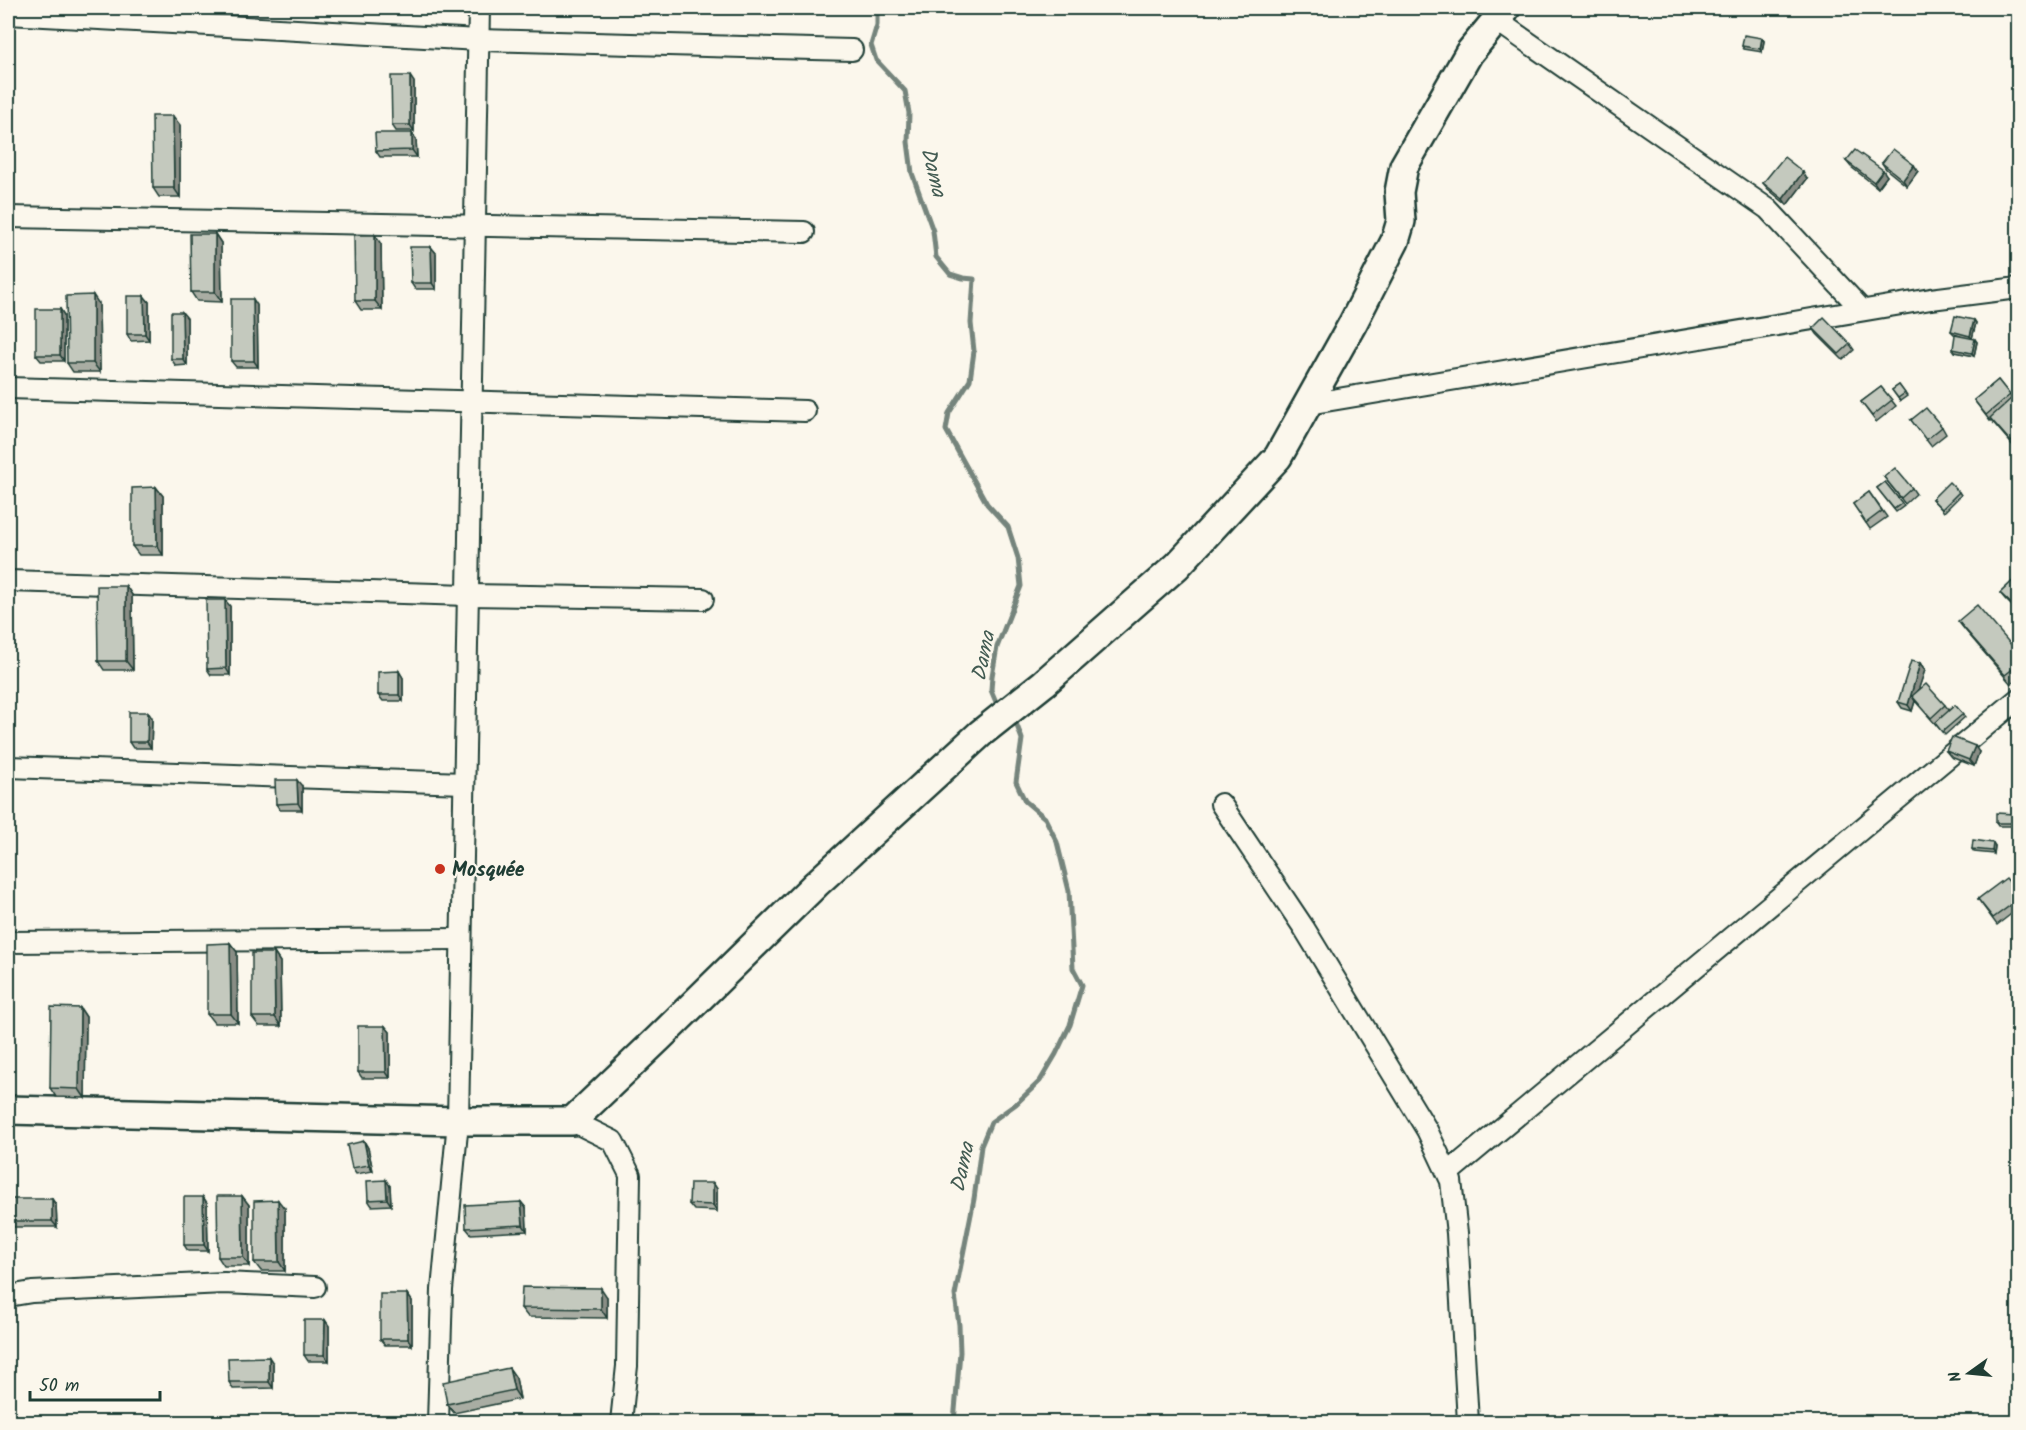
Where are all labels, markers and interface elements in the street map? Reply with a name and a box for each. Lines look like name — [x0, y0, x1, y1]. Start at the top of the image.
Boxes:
water label: Dama — [910, 144, 955, 202]
water label: Dama — [964, 627, 1006, 684]
place label: Mosquée — [452, 855, 525, 887]
marker: Mosquée — [433, 862, 447, 876]
water label: Dama — [942, 1138, 985, 1195]
north arrow — [1939, 1343, 1999, 1403]
scale bar — [30, 1364, 160, 1402]
text: N — [1943, 1368, 1969, 1385]
text: 50 m — [39, 1372, 79, 1401]

